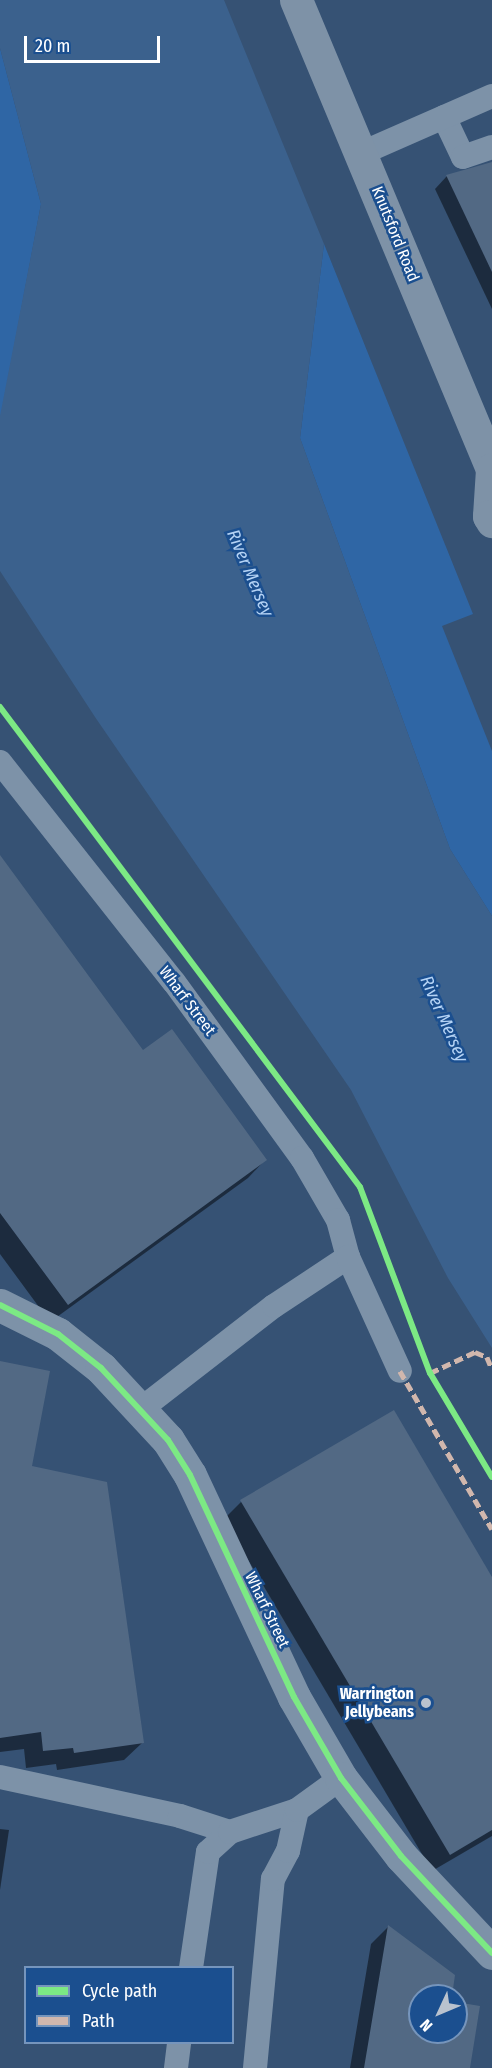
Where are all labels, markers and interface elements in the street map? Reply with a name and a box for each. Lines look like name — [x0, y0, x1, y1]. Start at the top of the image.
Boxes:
scale bar — [27, 24, 164, 62]
text: 20 m — [35, 35, 70, 57]
street label: Knutsford Road — [367, 184, 423, 284]
water label: River Mersey — [222, 526, 278, 620]
street label: Wharf Street — [155, 963, 219, 1039]
water label: River Mersey — [415, 972, 473, 1066]
street label: Wharf Street — [240, 1569, 294, 1651]
place label: Warrington Jellybeans — [340, 1684, 414, 1722]
marker: Warrington Jellybeans — [419, 1696, 433, 1710]
legend — [24, 1966, 234, 2044]
text: Cycle path — [82, 1980, 157, 2002]
north arrow — [408, 1984, 468, 2044]
text: Path — [82, 2010, 115, 2032]
text: N — [416, 2015, 436, 2036]

